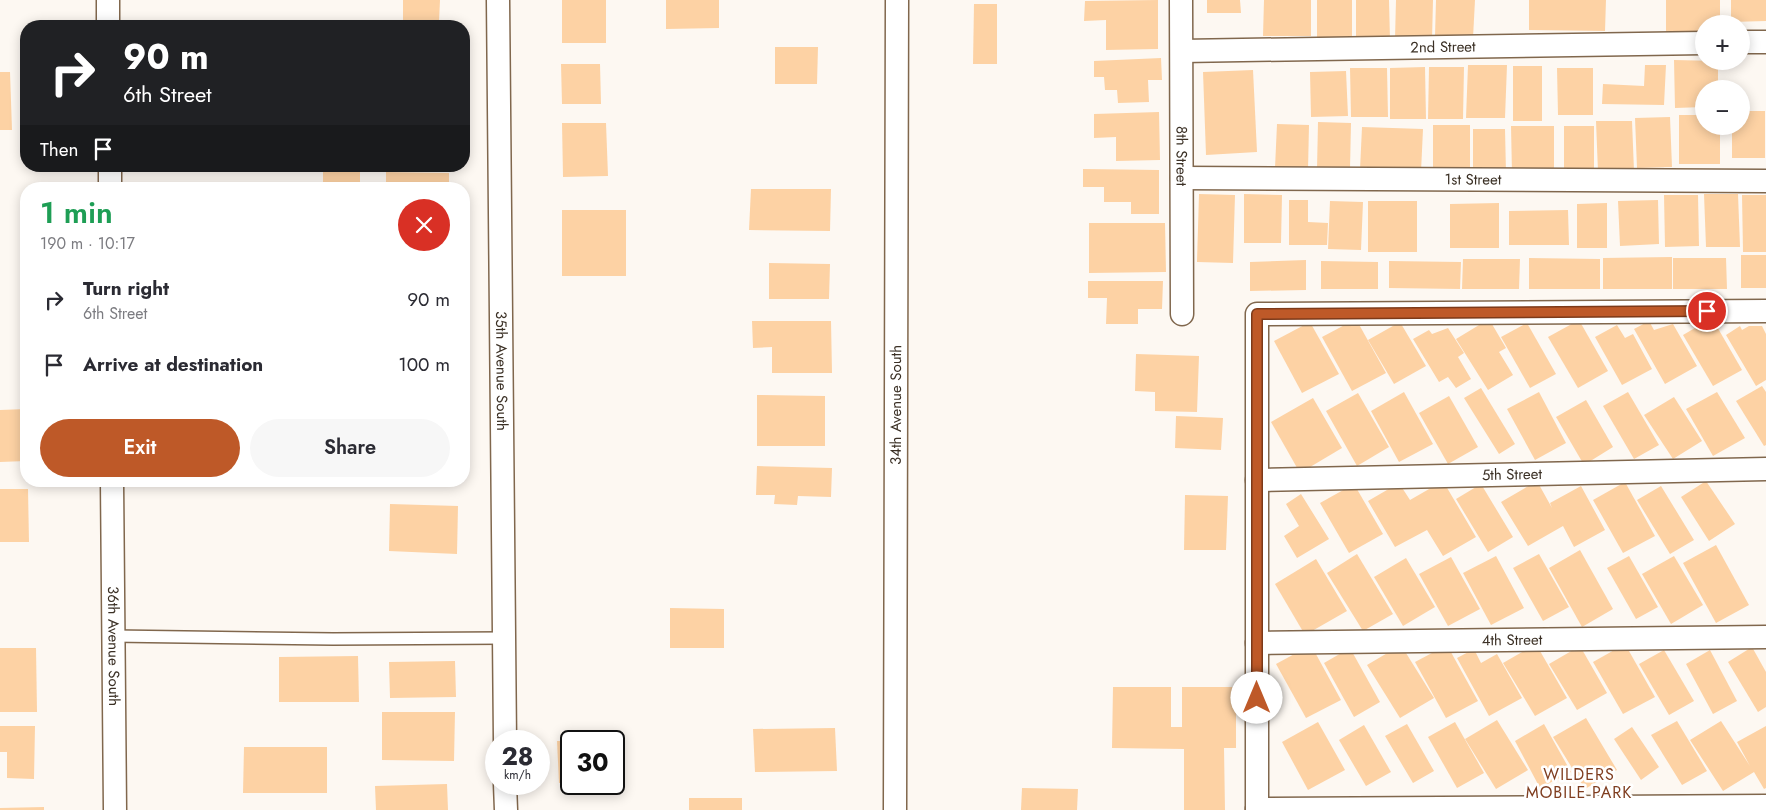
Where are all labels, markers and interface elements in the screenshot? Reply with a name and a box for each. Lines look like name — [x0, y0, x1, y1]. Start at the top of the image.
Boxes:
map controls — [1695, 15, 1750, 135]
button: + — [1695, 15, 1750, 70]
text: 90 m — [123, 32, 209, 82]
street label: 2nd Street — [1410, 35, 1476, 58]
icon: right — [40, 40, 105, 105]
text: 6th Street — [123, 78, 212, 110]
button: − — [1695, 80, 1750, 135]
street label: 8th Street — [1170, 126, 1193, 186]
icon: arrive — [89, 135, 117, 163]
text: Then — [40, 136, 79, 163]
street label: 1st Street — [1445, 168, 1502, 191]
text: 1 min — [40, 191, 113, 234]
button: close — [398, 199, 450, 251]
text: 190 m · 10:17 — [40, 232, 135, 255]
text: Turn right — [83, 275, 169, 302]
icon: right — [40, 286, 68, 314]
text: 90 m — [407, 286, 450, 313]
pin — [1686, 290, 1728, 332]
icon: arrive — [1693, 297, 1721, 325]
text: 6th Street — [83, 302, 147, 325]
street label: 35th Avenue South — [490, 311, 513, 431]
street label: 34th Avenue South — [885, 345, 907, 465]
icon: arrive — [40, 351, 68, 379]
text: Arrive at destination — [83, 351, 263, 378]
text: 100 m — [398, 351, 450, 378]
button: Exit — [40, 419, 240, 477]
button: Share — [250, 419, 450, 477]
street label: 5th Street — [1482, 463, 1543, 486]
street label: 36th Avenue South — [102, 586, 125, 706]
street label: 4th Street — [1482, 629, 1543, 651]
position arrow — [1230, 671, 1282, 723]
speed limit sign: 30 — [560, 730, 625, 795]
text: 28 — [501, 738, 534, 774]
district label: WILDERS MOBILE PARK — [1526, 763, 1632, 804]
text: km/h — [504, 766, 531, 784]

